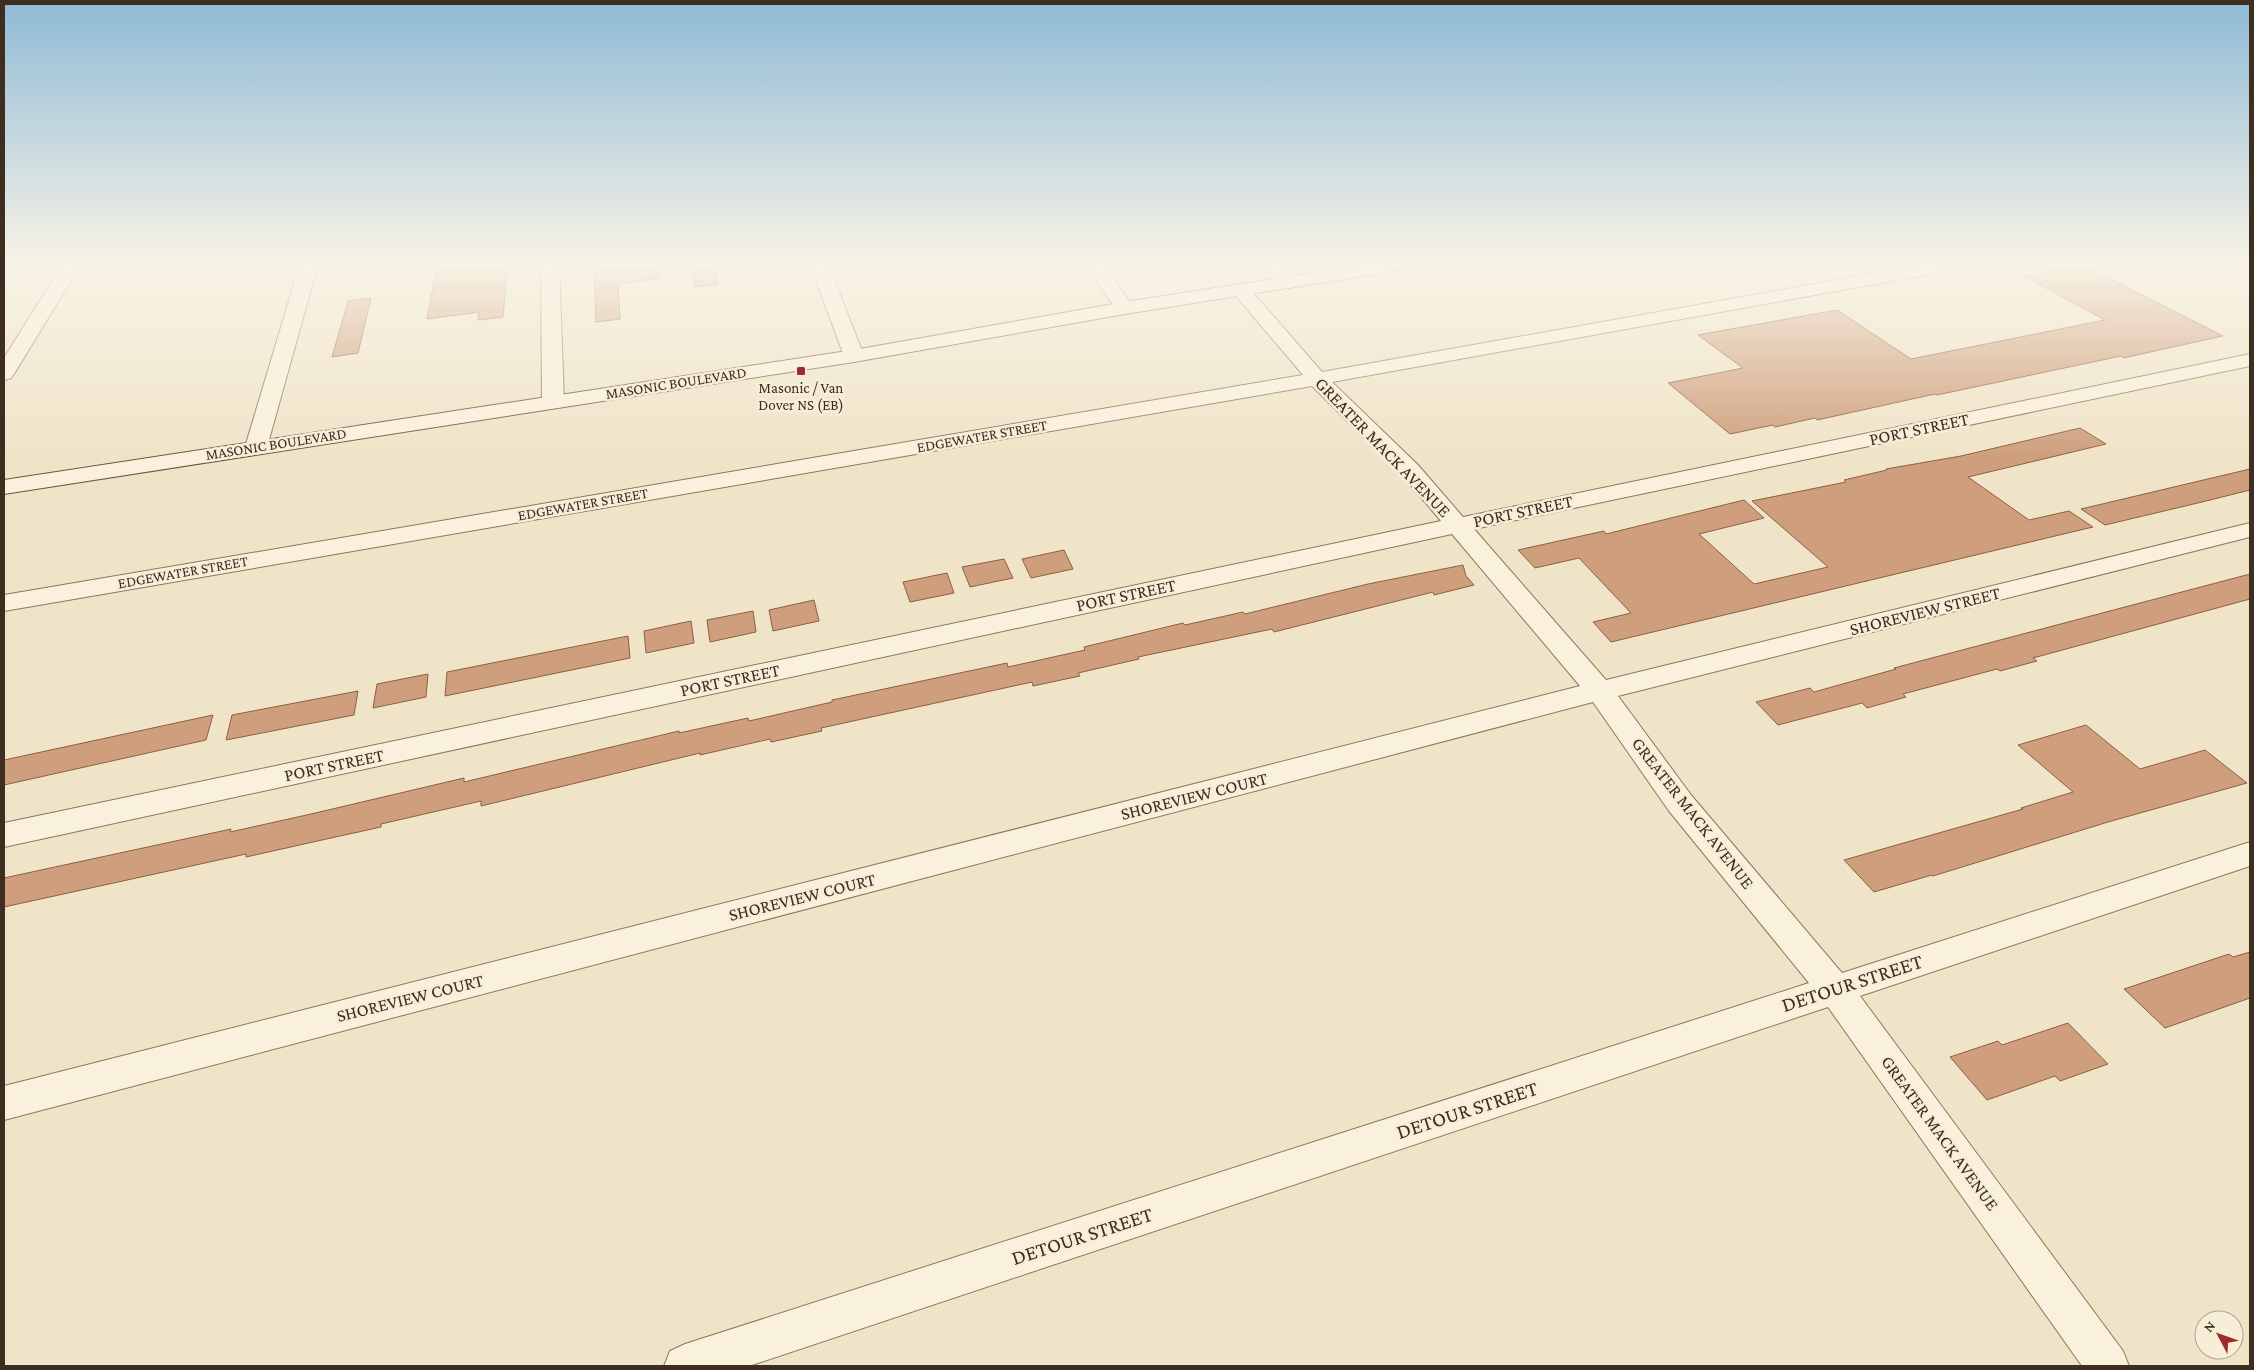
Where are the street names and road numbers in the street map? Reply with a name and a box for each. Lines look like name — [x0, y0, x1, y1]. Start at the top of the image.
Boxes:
street label: MASONIC BOULEVARD — [604, 364, 748, 402]
street label: GREATER MACK AVENUE — [1311, 373, 1455, 521]
street label: PORT STREET — [1867, 409, 1971, 449]
street label: EDGEWATER STREET — [916, 417, 1048, 455]
street label: MASONIC BOULEVARD — [204, 425, 348, 463]
street label: EDGEWATER STREET — [517, 485, 649, 523]
street label: PORT STREET — [1471, 491, 1575, 531]
street label: EDGEWATER STREET — [117, 553, 249, 591]
street label: PORT STREET — [1074, 575, 1178, 615]
street label: SHOREVIEW STREET — [1848, 583, 2003, 639]
street label: PORT STREET — [678, 660, 782, 700]
street label: GREATER MACK AVENUE — [1628, 733, 1758, 893]
street label: PORT STREET — [282, 745, 386, 785]
street label: SHOREVIEW COURT — [1119, 768, 1270, 824]
street label: SHOREVIEW COURT — [727, 869, 878, 925]
street label: DETOUR STREET — [1778, 949, 1926, 1017]
street label: SHOREVIEW COURT — [335, 970, 486, 1026]
street label: GREATER MACK AVENUE — [1877, 1052, 2003, 1214]
street label: DETOUR STREET — [1393, 1076, 1541, 1144]
street label: DETOUR STREET — [1008, 1202, 1156, 1270]

